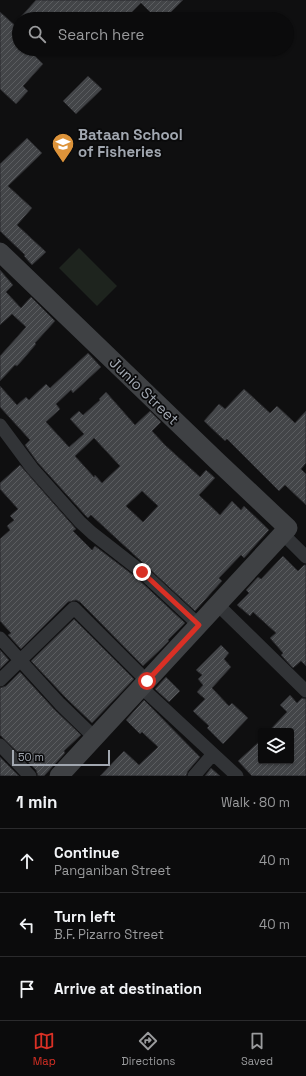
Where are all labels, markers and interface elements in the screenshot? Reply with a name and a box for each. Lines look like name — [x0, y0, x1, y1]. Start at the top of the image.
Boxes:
search box — [12, 12, 294, 56]
icon: search — [26, 23, 48, 45]
text: Search here — [58, 25, 144, 44]
place label: Bataan School of Fisheries — [78, 125, 183, 161]
school or university icon: Bataan School of Fisheries — [50, 131, 76, 164]
street label: Junio Street — [106, 353, 183, 429]
route end — [133, 563, 151, 581]
route start — [138, 672, 156, 690]
map controls — [258, 728, 294, 764]
button: layers — [258, 728, 294, 764]
scale bar — [12, 748, 110, 767]
text: 50 m — [18, 750, 44, 764]
text: 1 min — [16, 791, 58, 813]
text: Walk · 80 m — [221, 794, 290, 811]
text: Continue — [54, 843, 120, 862]
icon: ahead — [16, 850, 38, 872]
text: 40 m — [259, 852, 290, 869]
text: Panganiban Street — [54, 862, 171, 879]
text: Turn left — [54, 907, 116, 926]
icon: left — [16, 914, 38, 936]
text: 40 m — [259, 916, 290, 933]
text: B.F. Pizarro Street — [54, 926, 164, 943]
icon: arrive — [16, 978, 38, 1000]
text: Arrive at destination — [54, 979, 202, 998]
tab: Map — [33, 1030, 56, 1068]
tab: Directions — [121, 1030, 175, 1068]
tab: Saved — [241, 1030, 273, 1068]

